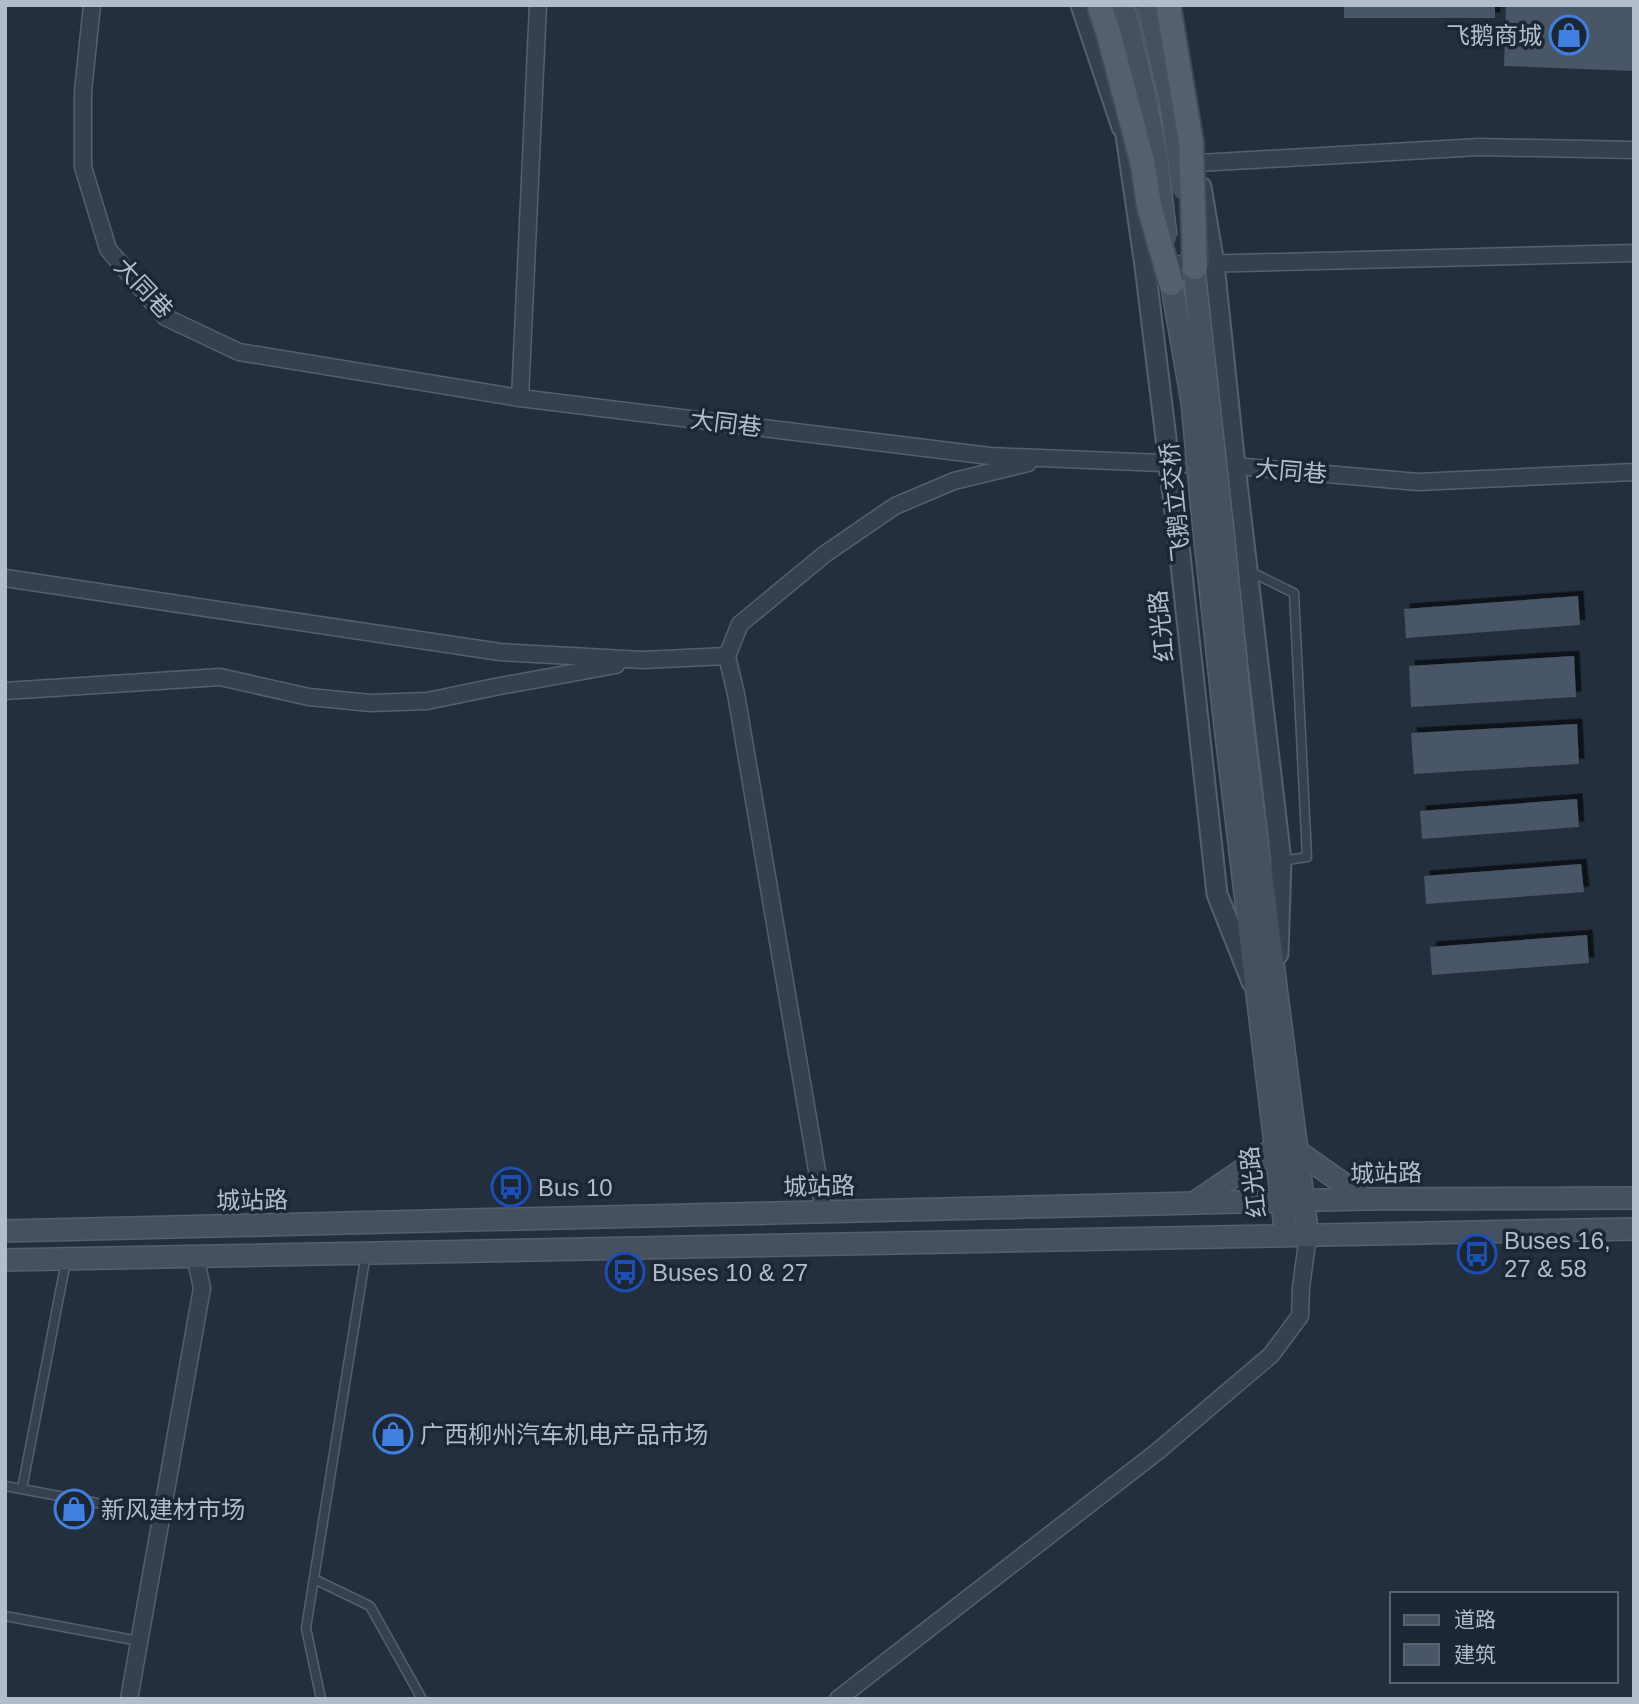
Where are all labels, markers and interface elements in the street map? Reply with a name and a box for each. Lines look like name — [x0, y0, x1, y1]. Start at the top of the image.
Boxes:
shop icon: 飞鹅商城 — [1548, 14, 1590, 56]
place label: 飞鹅商城 — [1446, 22, 1542, 49]
street label: 大同巷 — [110, 252, 178, 324]
street label: 大同巷 — [689, 405, 763, 441]
street label: 飞鹅立交桥 — [1155, 441, 1195, 563]
street label: 大同巷 — [1254, 454, 1328, 488]
street label: 红光路 — [1144, 589, 1178, 663]
street label: 红光路 — [1235, 1145, 1271, 1219]
street label: 城站路 — [1350, 1159, 1422, 1187]
bus stop icon: Bus 10 — [490, 1166, 532, 1208]
street label: 城站路 — [783, 1172, 855, 1200]
place label: Bus 10 — [538, 1174, 613, 1201]
street label: 城站路 — [216, 1186, 288, 1214]
place label: Buses 16, 27 & 58 — [1504, 1227, 1611, 1282]
bus stop icon: Buses 16, 27 & 58 — [1456, 1233, 1498, 1275]
bus stop icon: Buses 10 & 27 — [604, 1251, 646, 1293]
place label: Buses 10 & 27 — [652, 1259, 808, 1286]
shop icon: 广西柳州汽车机电产品市场 — [372, 1413, 414, 1455]
place label: 广西柳州汽车机电产品市场 — [420, 1421, 708, 1448]
shop icon: 新风建材市场 — [53, 1488, 95, 1530]
place label: 新风建材市场 — [101, 1496, 245, 1523]
legend — [1390, 1592, 1618, 1683]
text: 道路 — [1454, 1608, 1496, 1631]
text: 建筑 — [1454, 1643, 1496, 1666]

